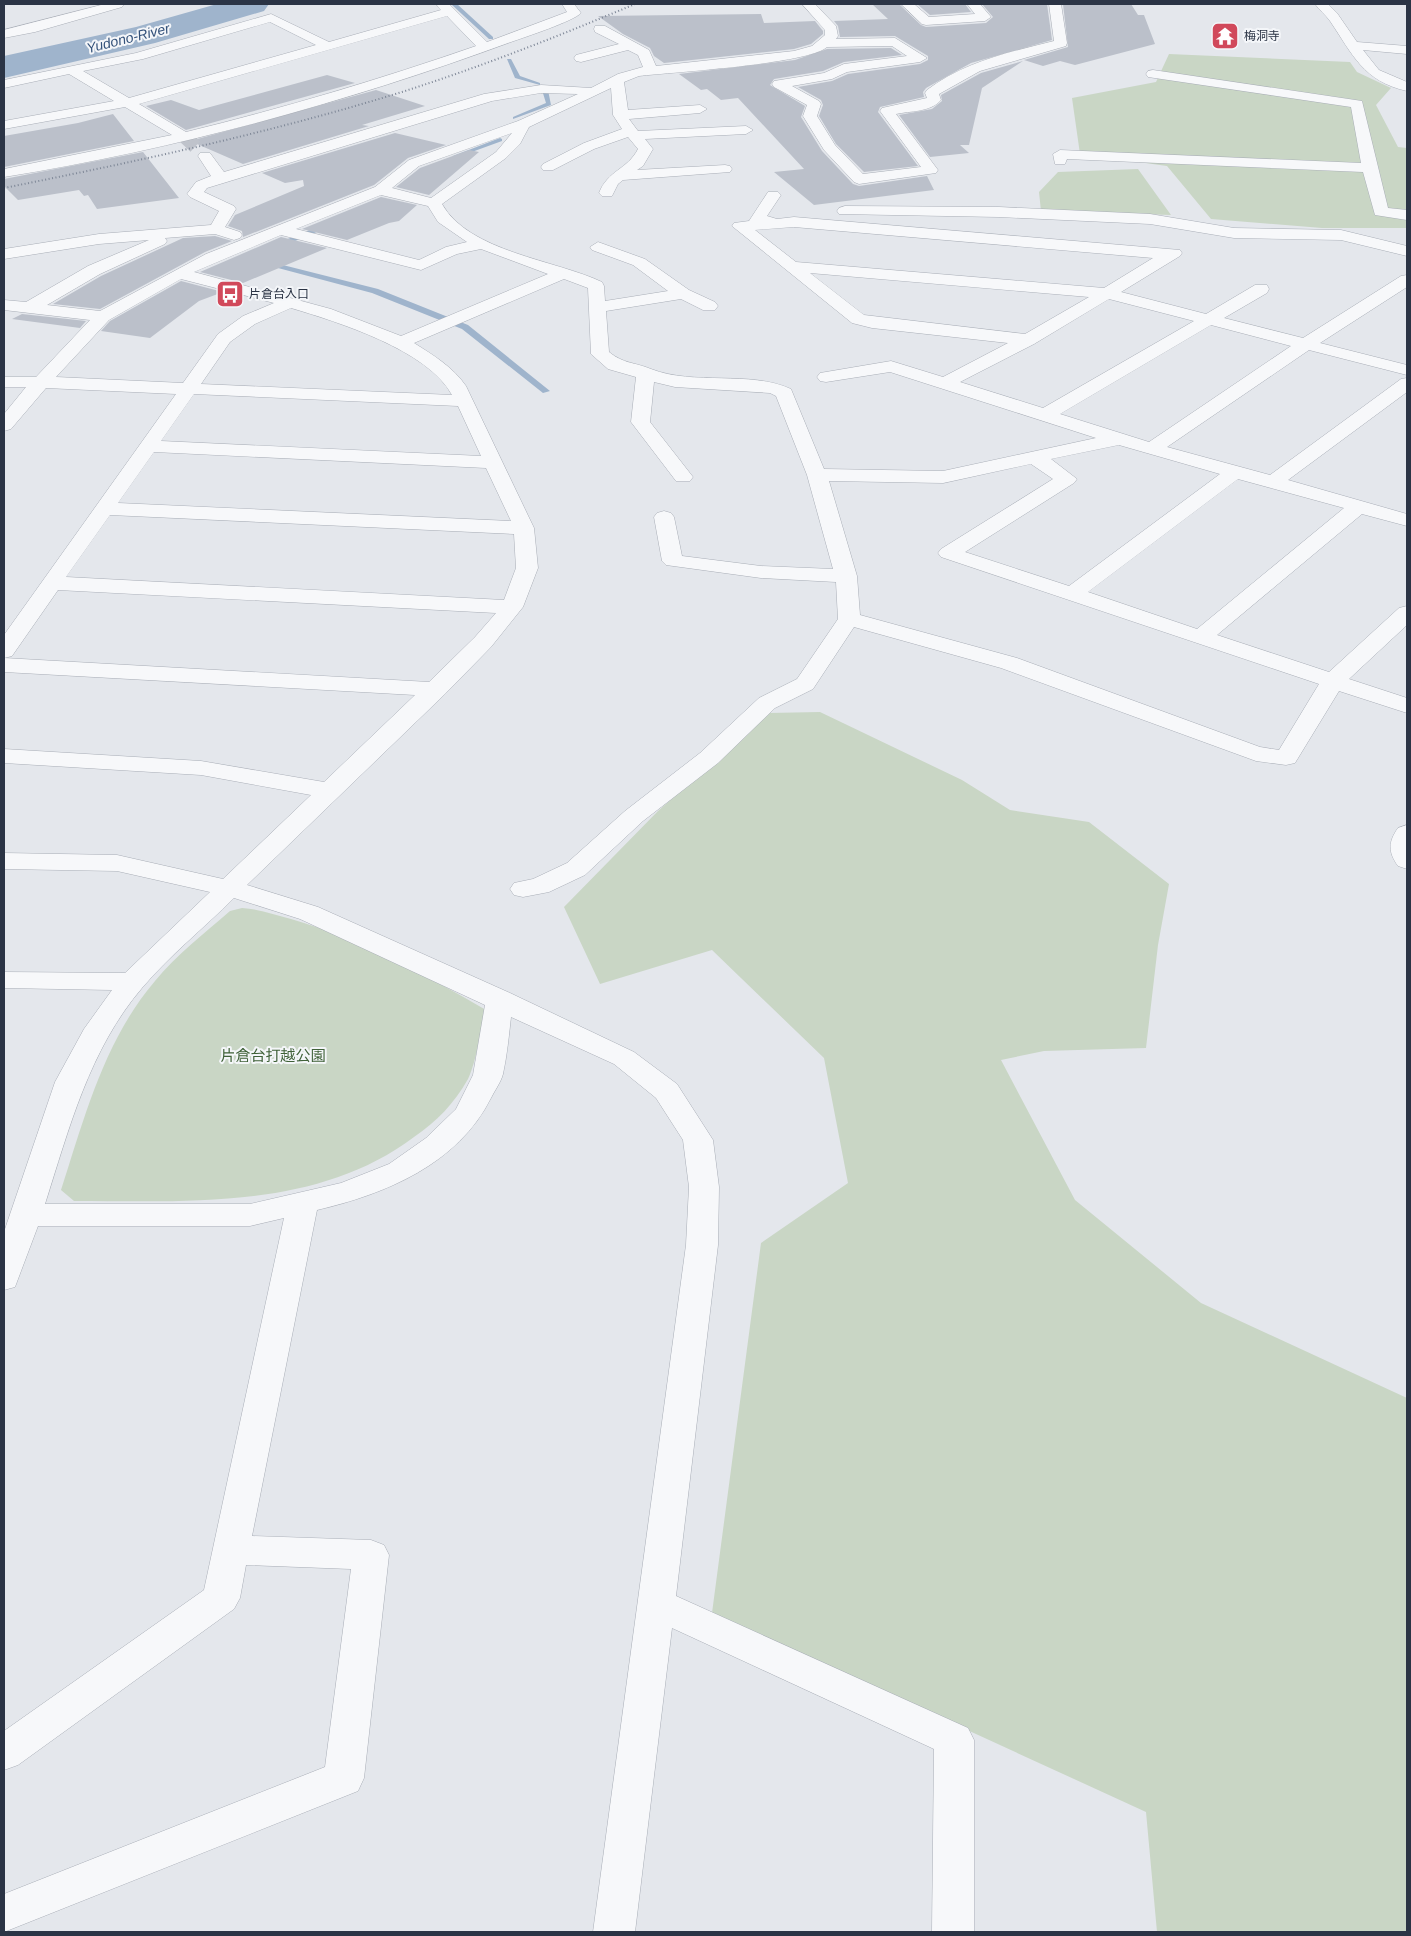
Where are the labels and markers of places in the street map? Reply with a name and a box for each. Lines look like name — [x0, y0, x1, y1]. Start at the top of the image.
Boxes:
temple icon: 梅洞寺 — [1210, 21, 1240, 51]
place label: 梅洞寺 — [1244, 29, 1280, 43]
bus stop icon: 片倉台入口 — [215, 279, 245, 309]
place label: 片倉台入口 — [249, 287, 309, 301]

